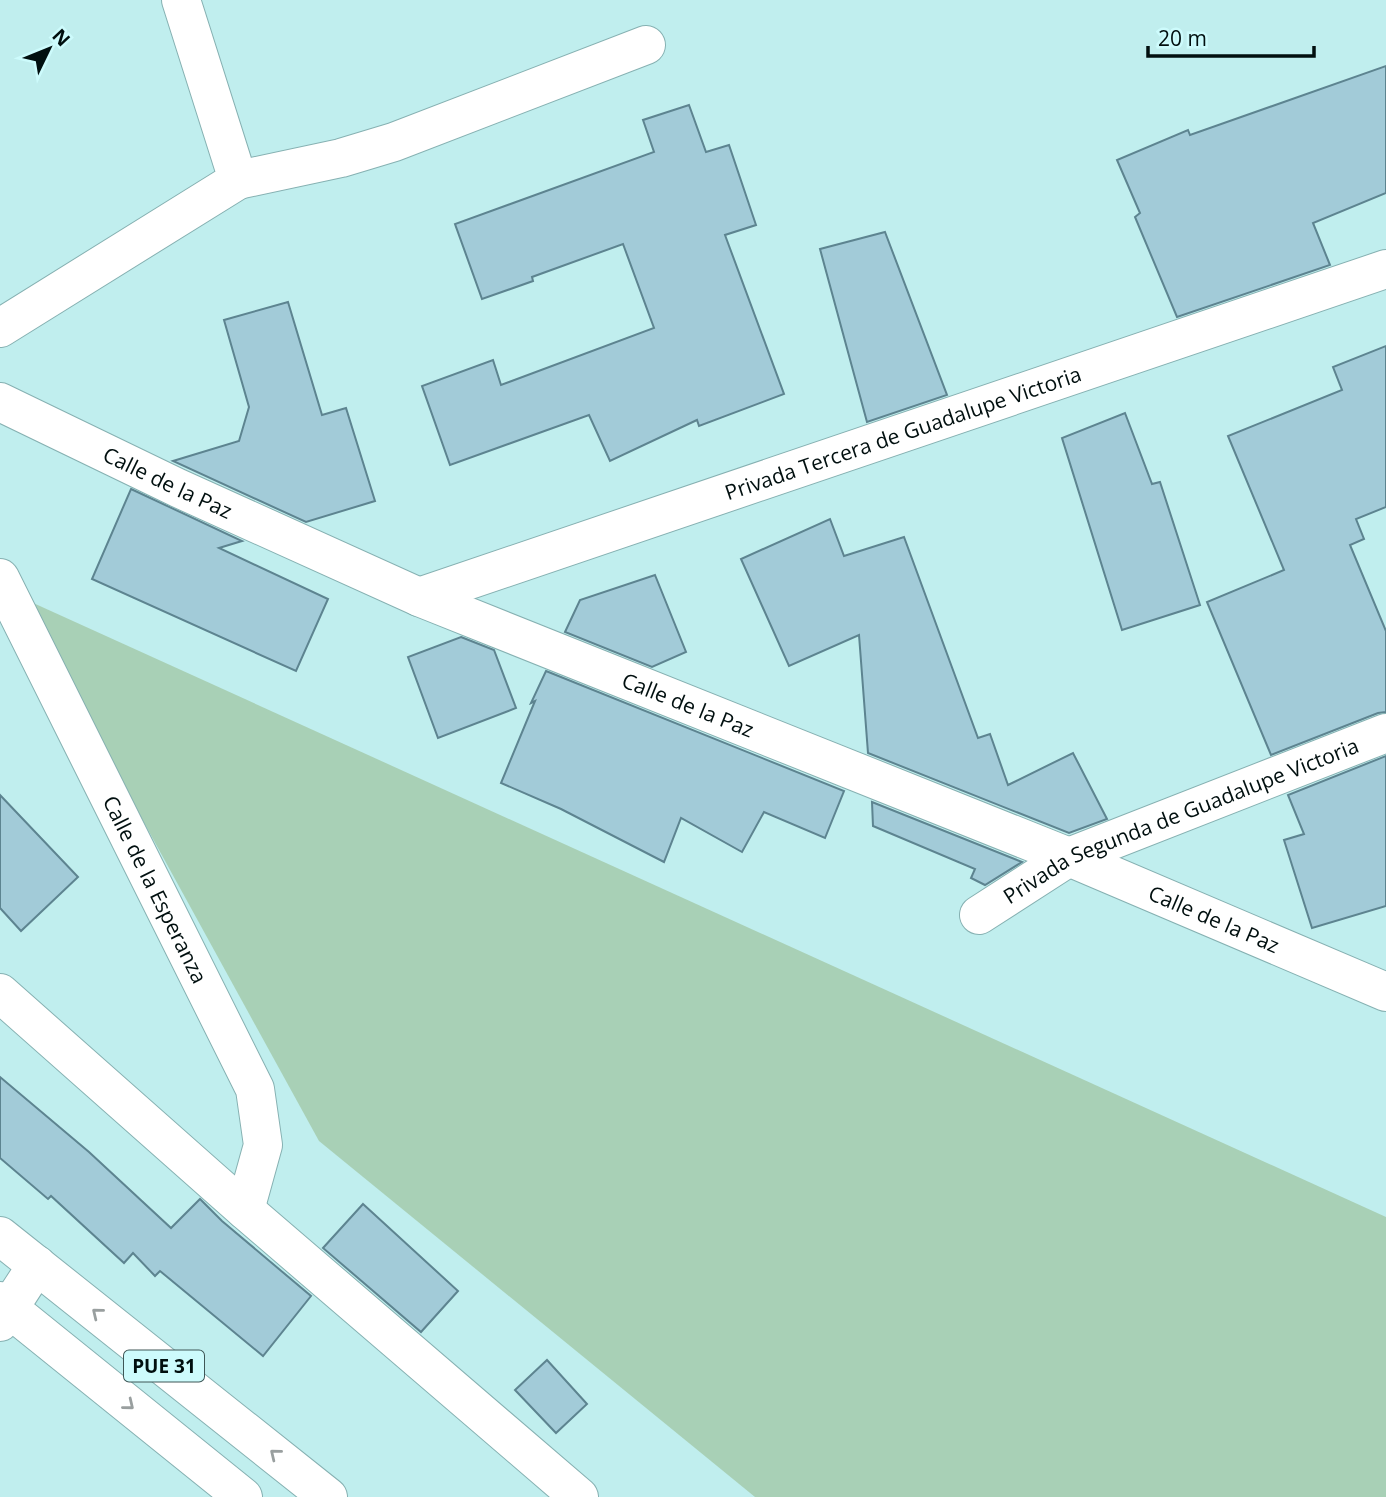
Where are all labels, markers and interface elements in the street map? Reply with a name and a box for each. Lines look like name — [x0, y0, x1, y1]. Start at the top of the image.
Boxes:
north arrow — [14, 14, 84, 84]
scale bar — [1148, 14, 1314, 58]
text: N — [47, 23, 76, 52]
text: 20 m — [1158, 24, 1207, 52]
street label: Privada Tercera de Guadalupe Victoria — [721, 359, 1085, 506]
street label: Calle de la Paz — [99, 440, 237, 525]
street label: Calle de la Paz — [618, 666, 758, 744]
street label: Privada Segunda de Guadalupe Victoria — [998, 731, 1363, 910]
street label: Calle de la Esperanza — [97, 791, 214, 988]
street label: Calle de la Paz — [1144, 879, 1284, 959]
one-way arrow — [92, 1308, 104, 1321]
road number: PUE 31 — [124, 1350, 204, 1382]
one-way arrow — [122, 1397, 134, 1410]
one-way arrow — [270, 1450, 282, 1463]

